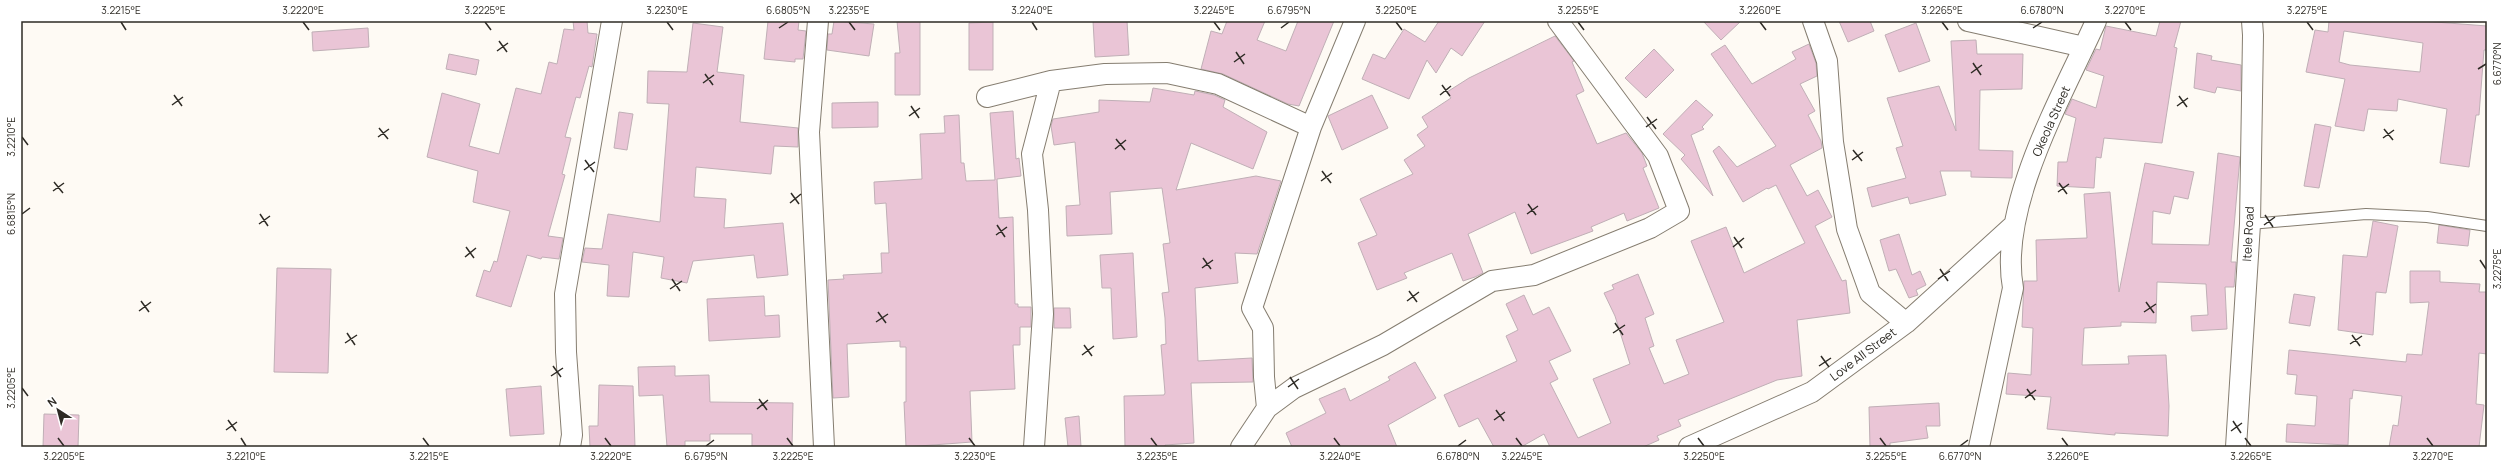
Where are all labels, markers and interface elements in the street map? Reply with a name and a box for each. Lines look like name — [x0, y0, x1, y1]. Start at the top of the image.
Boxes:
text: 3.2215°E — [101, 3, 141, 17]
text: 3.2220°E — [282, 3, 324, 17]
text: 3.2225°E — [464, 3, 506, 17]
text: 3.2230°E — [646, 3, 688, 17]
text: 6.6805°N — [766, 3, 810, 17]
text: 3.2235°E — [829, 3, 870, 17]
text: 3.2240°E — [1011, 3, 1053, 17]
text: 3.2245°E — [1193, 3, 1235, 17]
text: 6.6795°N — [1267, 3, 1311, 17]
text: 3.2250°E — [1375, 3, 1417, 17]
text: 3.2255°E — [1557, 3, 1599, 17]
text: 3.2260°E — [1739, 3, 1781, 17]
text: 3.2265°E — [1921, 3, 1963, 17]
text: 6.6780°N — [2020, 3, 2064, 17]
text: 3.2270°E — [2105, 3, 2146, 17]
text: 3.2275°E — [2287, 3, 2328, 17]
text: 6.6770°N — [2490, 42, 2504, 85]
street label: Okeola Street — [2028, 83, 2074, 159]
text: 3.2210°E — [4, 117, 18, 157]
text: 6.6815°N — [4, 193, 18, 235]
street label: Itele Road — [2238, 206, 2258, 262]
text: 3.2275°E — [2490, 248, 2504, 289]
street label: Love All Street — [1826, 323, 1900, 385]
text: 3.2205°E — [4, 367, 18, 409]
north arrow — [38, 390, 78, 430]
text: N — [44, 393, 60, 410]
text: 3.2205°E — [43, 449, 85, 463]
text: 3.2210°E — [226, 449, 266, 463]
text: 3.2215°E — [409, 449, 449, 463]
text: 3.2220°E — [590, 449, 632, 463]
text: 6.6795°N — [684, 449, 728, 463]
text: 3.2225°E — [772, 449, 814, 463]
text: 3.2230°E — [954, 449, 996, 463]
text: 3.2235°E — [1137, 449, 1178, 463]
text: 3.2240°E — [1319, 449, 1361, 463]
text: 6.6780°N — [1436, 449, 1480, 463]
text: 3.2245°E — [1501, 449, 1543, 463]
text: 3.2250°E — [1683, 449, 1725, 463]
text: 3.2255°E — [1865, 449, 1907, 463]
text: 6.6770°N — [1939, 449, 1982, 463]
text: 3.2260°E — [2047, 449, 2089, 463]
text: 3.2265°E — [2230, 449, 2272, 463]
text: 3.2270°E — [2413, 449, 2454, 463]

